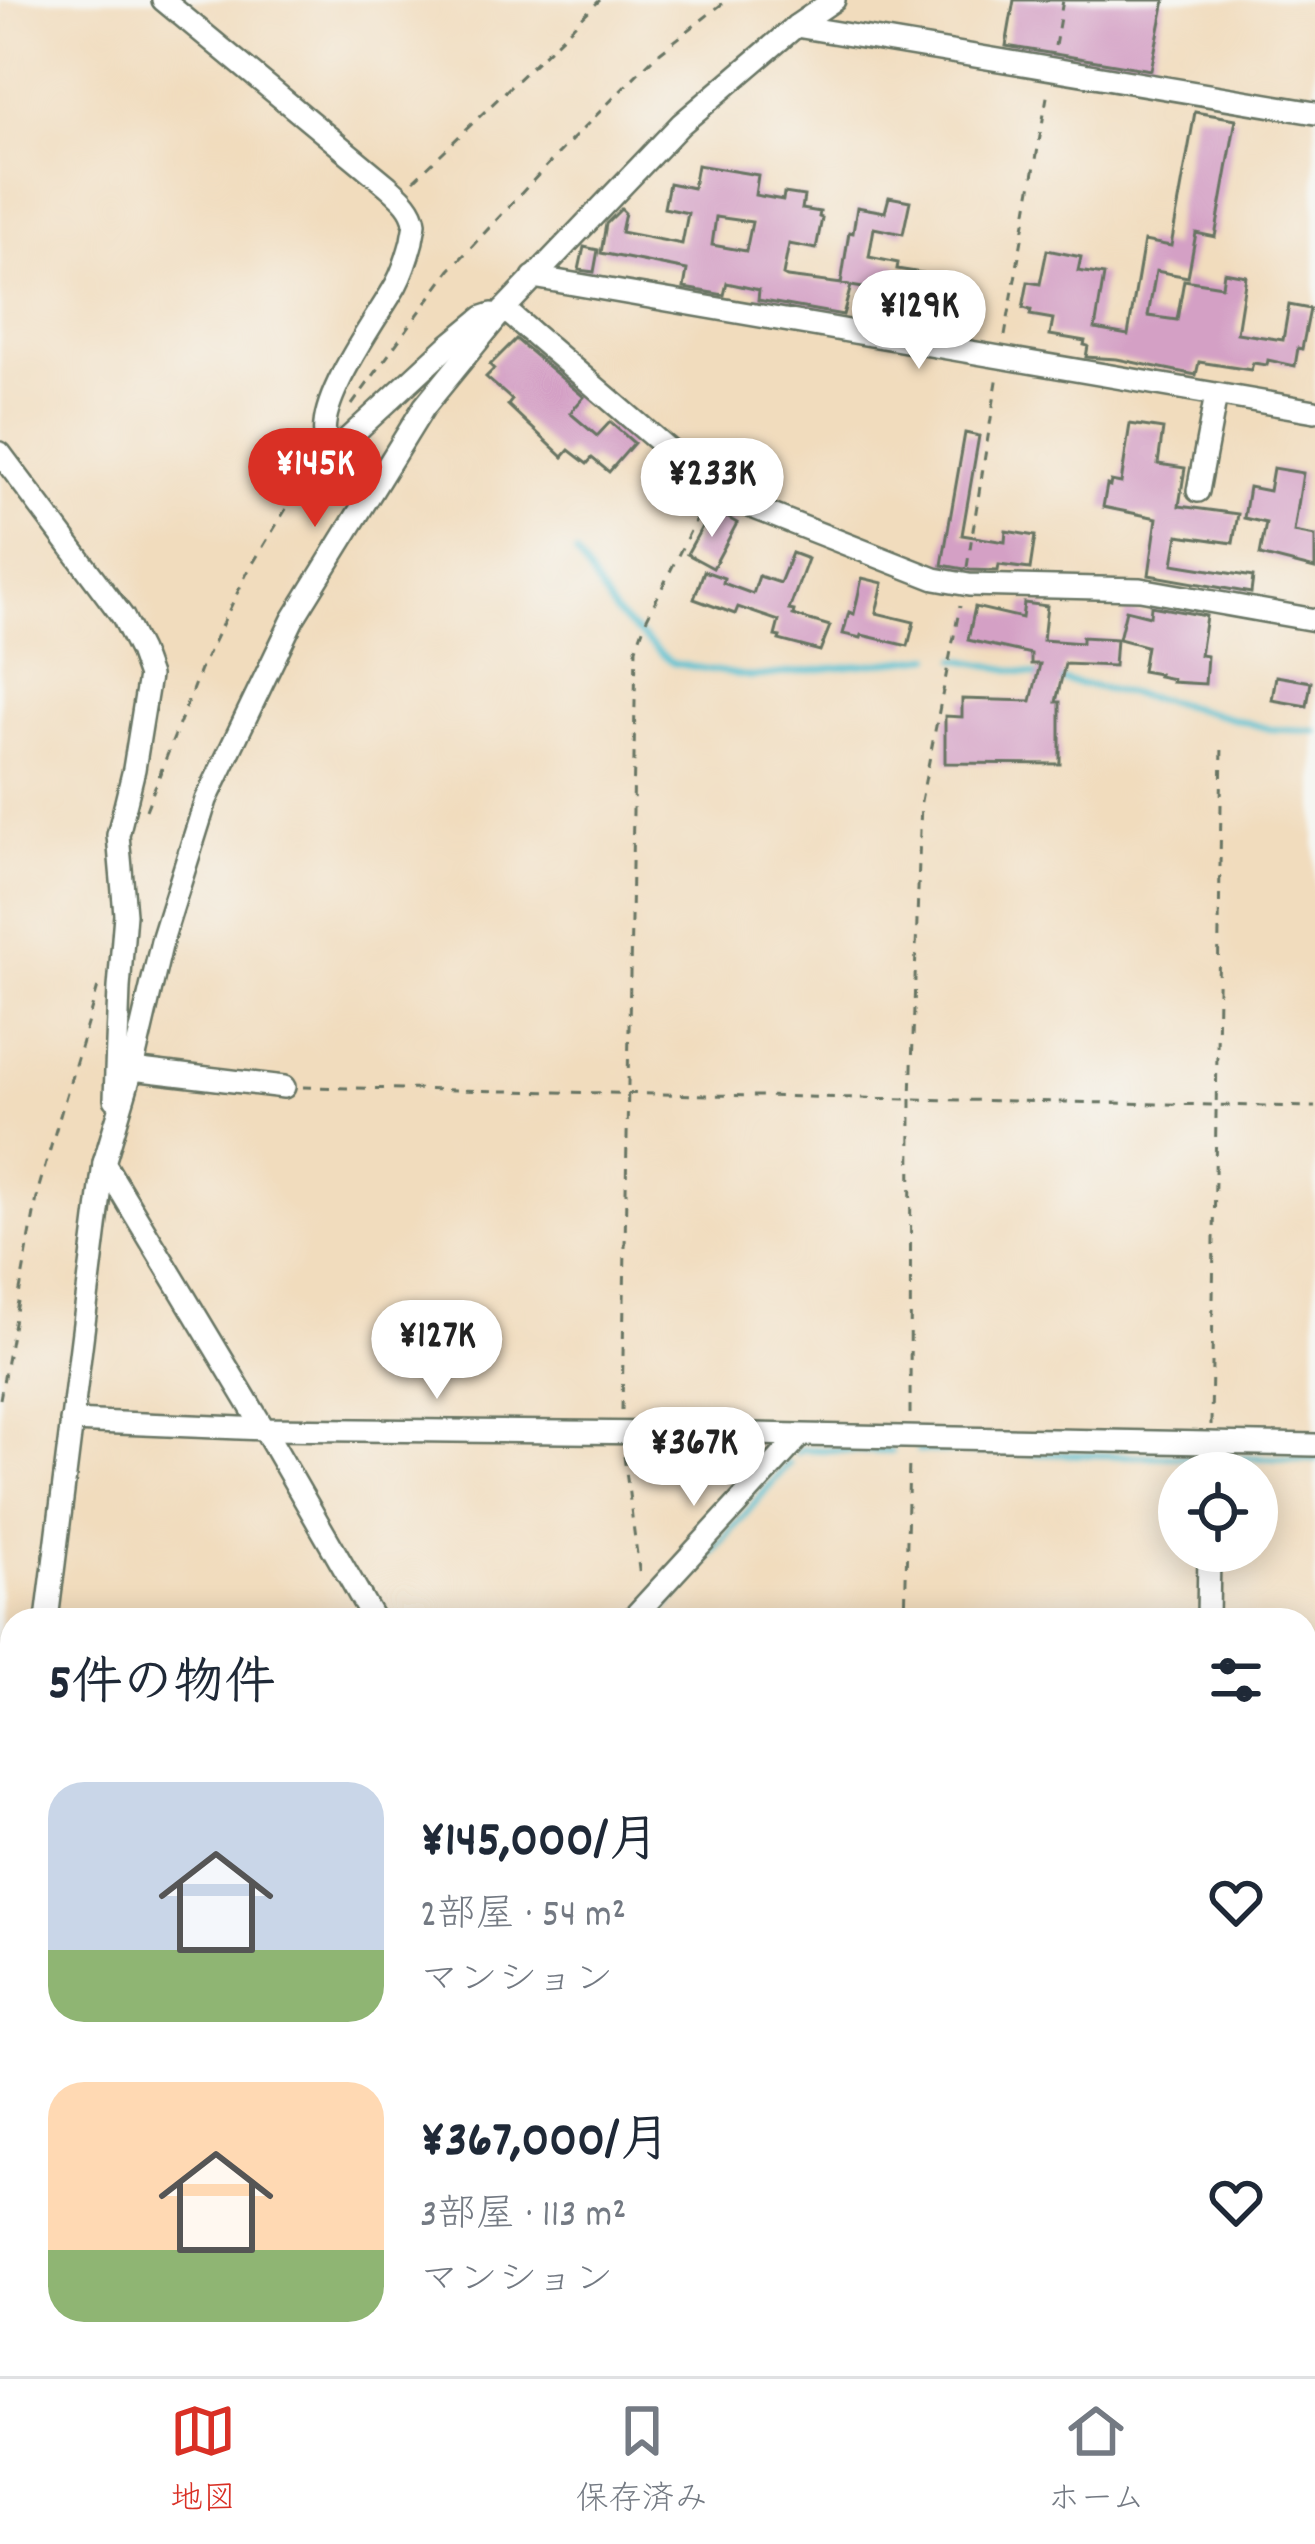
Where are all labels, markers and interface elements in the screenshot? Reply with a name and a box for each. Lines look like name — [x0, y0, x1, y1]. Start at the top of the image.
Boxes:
pin: ¥129K — [835, 270, 1003, 372]
text: ¥129K — [879, 281, 959, 336]
pin: ¥145K — [231, 428, 399, 530]
pin: ¥233K — [628, 438, 796, 540]
text: ¥145K — [275, 439, 355, 494]
text: ¥233K — [668, 449, 756, 504]
pin: ¥127K — [353, 1300, 521, 1402]
text: ¥127K — [398, 1311, 476, 1366]
pin: ¥367K — [610, 1407, 778, 1509]
text: ¥367K — [650, 1418, 738, 1473]
map controls — [1158, 1452, 1278, 1572]
button: locate — [1158, 1452, 1278, 1572]
icon: filters — [1203, 1647, 1269, 1713]
text: 5件の物件 — [48, 1651, 276, 1723]
text: ¥145,000/月 — [420, 1808, 659, 1880]
icon: home — [144, 1830, 288, 1974]
icon: heart — [1203, 1869, 1269, 1935]
text: 2部屋 · 54 m² — [420, 1890, 626, 1945]
text: マンション — [420, 1955, 613, 2010]
text: ¥367,000/月 — [420, 2108, 670, 2180]
icon: home — [144, 2130, 288, 2274]
icon: heart — [1203, 2169, 1269, 2235]
text: 3部屋 · 113 m² — [420, 2190, 626, 2245]
text: マンション — [420, 2255, 613, 2310]
tab: 地図 — [170, 2398, 236, 2525]
tab: 保存済み — [576, 2398, 708, 2525]
tab: ホーム — [1047, 2398, 1145, 2525]

